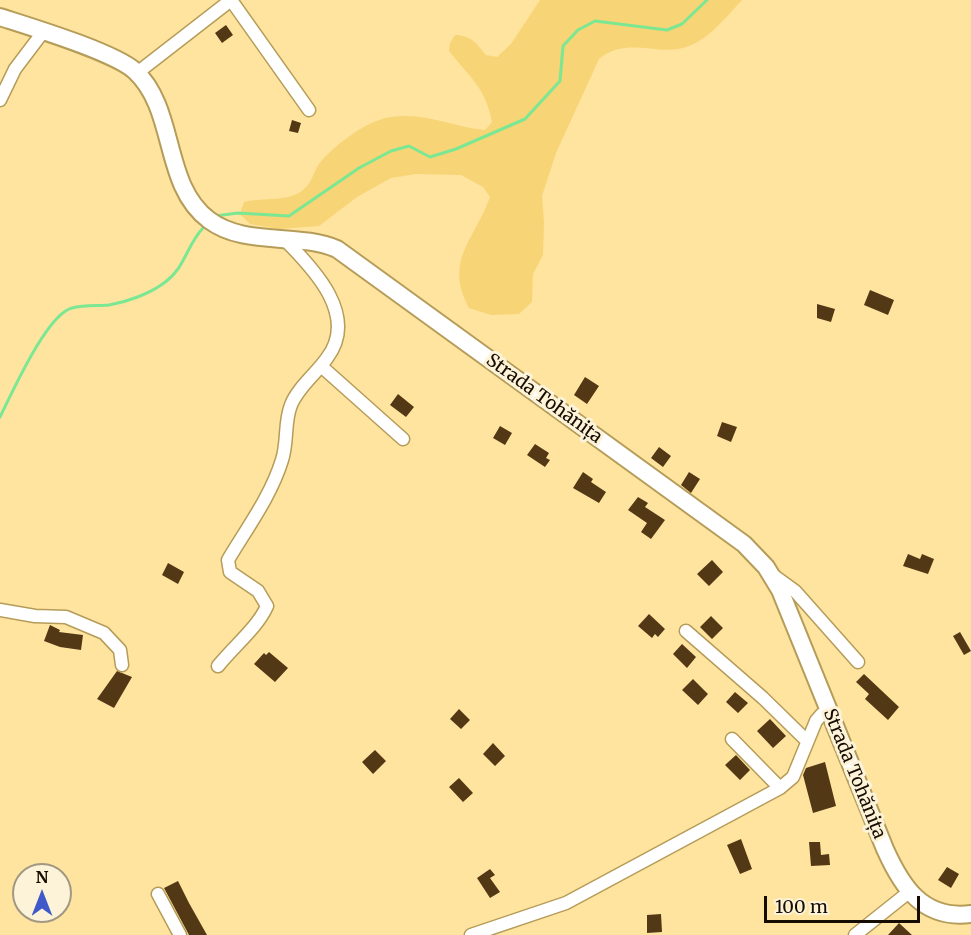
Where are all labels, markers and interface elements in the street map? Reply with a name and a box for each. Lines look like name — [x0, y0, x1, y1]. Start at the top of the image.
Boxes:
street label: Strada Tohănița — [482, 350, 606, 448]
street label: Strada Tohănița — [818, 706, 890, 842]
north arrow — [12, 863, 72, 923]
text: N — [36, 867, 48, 887]
scale bar — [767, 884, 923, 922]
text: 100 m — [775, 895, 828, 918]

